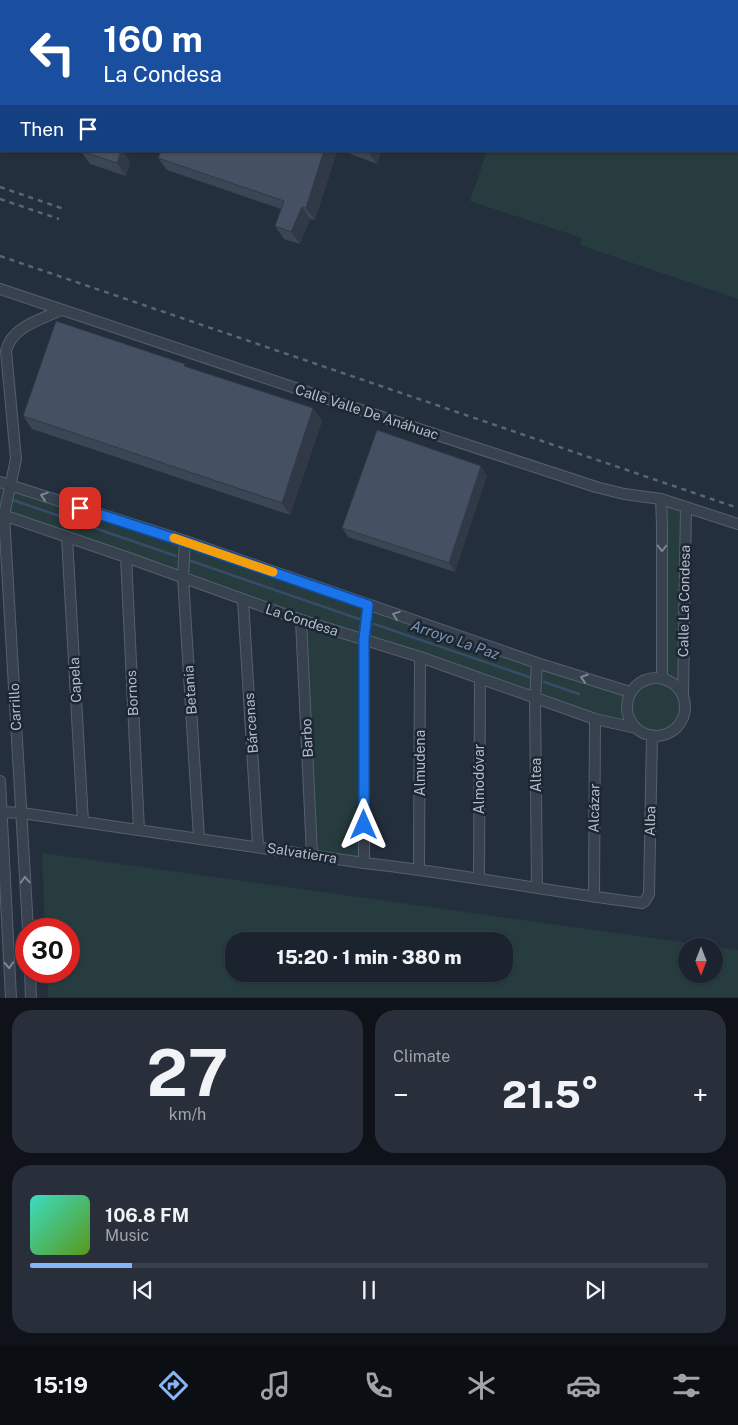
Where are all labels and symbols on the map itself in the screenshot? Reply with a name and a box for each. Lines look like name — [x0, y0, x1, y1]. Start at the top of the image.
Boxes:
street label: Calle Valle De Anáhuac — [293, 381, 441, 443]
pin — [59, 487, 101, 529]
one-way arrow — [40, 492, 48, 502]
one-way arrow — [657, 544, 667, 552]
street label: Calle La Condesa — [675, 545, 693, 657]
street label: La Condesa — [264, 601, 340, 639]
one-way arrow — [393, 611, 401, 621]
water label: Arroyo La Paz — [409, 616, 502, 663]
street label: Capela — [66, 657, 84, 703]
street label: Betania — [180, 665, 200, 715]
street label: Bornos — [123, 670, 141, 716]
one-way arrow — [580, 673, 588, 683]
street label: Carrillo — [6, 683, 24, 731]
street label: Bárcenas — [241, 692, 261, 754]
street label: Barbo — [298, 718, 316, 758]
street label: Almudena — [412, 730, 428, 796]
street label: Almodóvar — [471, 744, 487, 814]
street label: Altea — [528, 758, 544, 792]
street label: Alcázar — [586, 783, 602, 833]
position arrow — [337, 798, 389, 850]
street label: Alba — [642, 806, 658, 836]
street label: Salvatierra — [266, 840, 338, 866]
one-way arrow — [20, 876, 31, 884]
speed limit sign: 30 — [15, 918, 80, 983]
north arrow — [678, 938, 722, 982]
one-way arrow — [4, 962, 15, 970]

